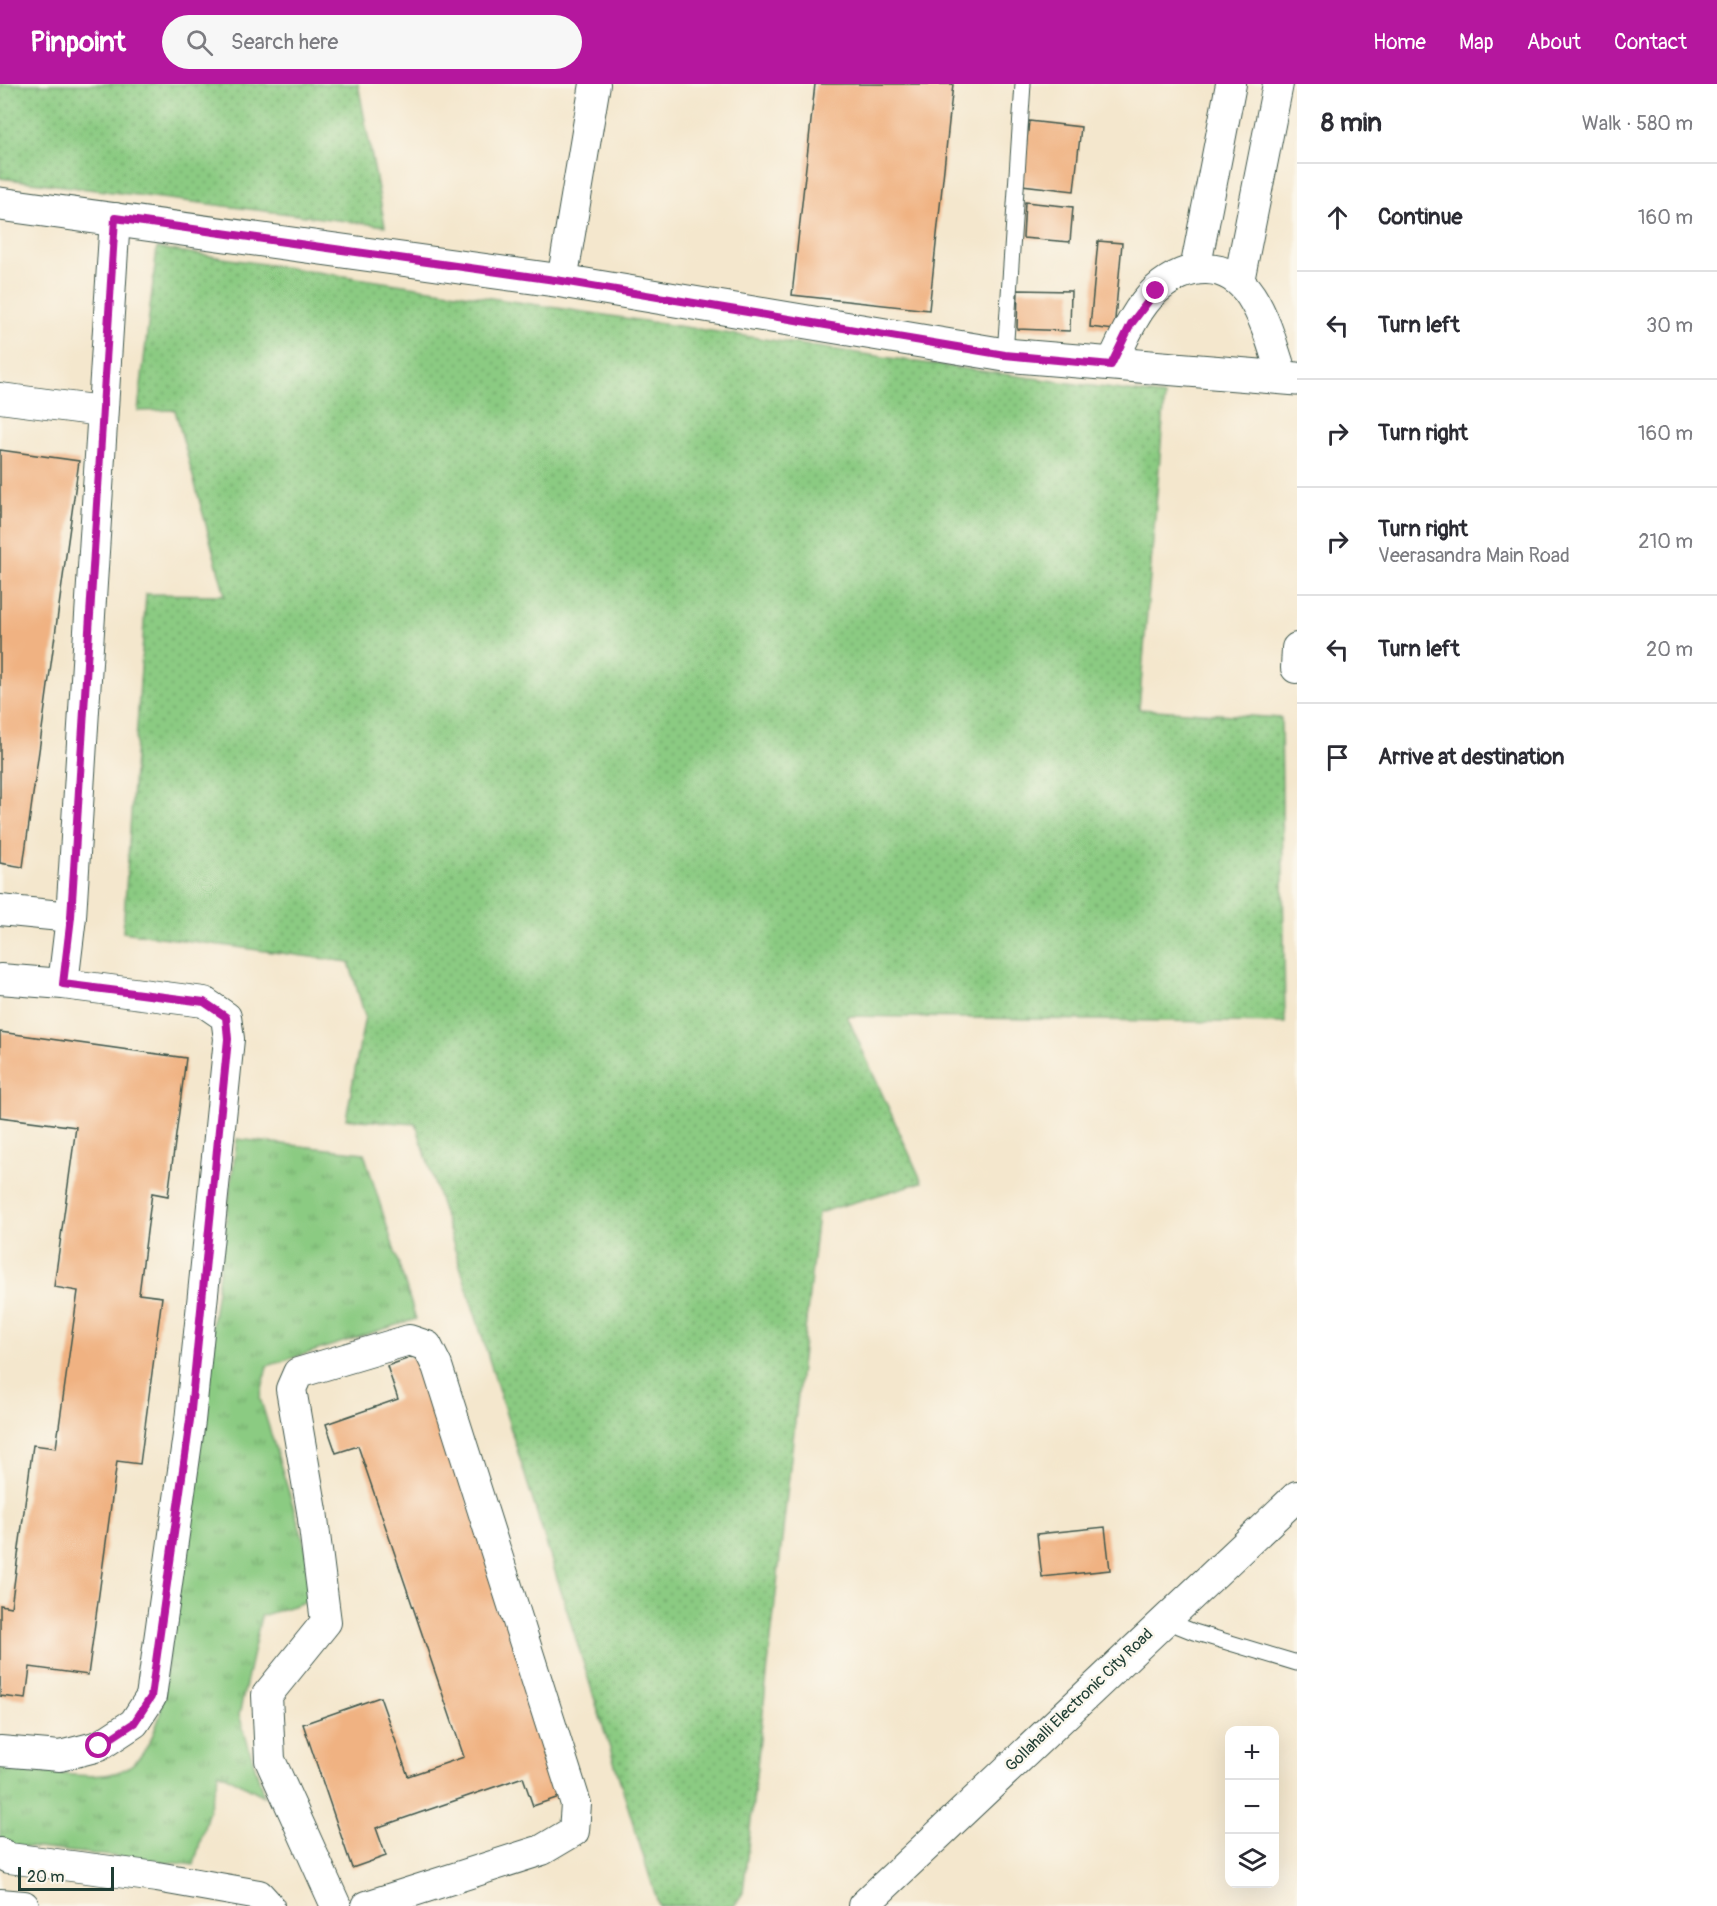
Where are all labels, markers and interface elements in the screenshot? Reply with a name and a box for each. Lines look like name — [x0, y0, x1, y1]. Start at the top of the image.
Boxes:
search box — [162, 15, 582, 69]
text: Pinpoint — [30, 25, 126, 60]
icon: search — [183, 26, 216, 59]
text: Search here — [231, 28, 338, 56]
text: Home — [1373, 29, 1426, 56]
text: Map — [1459, 29, 1494, 56]
text: About — [1527, 29, 1581, 56]
text: Contact — [1614, 29, 1687, 56]
text: 8 min — [1321, 107, 1382, 139]
text: Walk · 580 m — [1582, 111, 1693, 136]
icon: ahead — [1321, 201, 1354, 234]
text: Continue — [1378, 203, 1462, 231]
text: 160 m — [1638, 205, 1693, 230]
route end — [1142, 277, 1168, 303]
icon: left — [1321, 309, 1354, 342]
text: Turn left — [1378, 311, 1460, 339]
text: 30 m — [1646, 313, 1693, 338]
icon: right — [1321, 417, 1354, 450]
text: Turn right — [1378, 419, 1468, 447]
text: 160 m — [1638, 421, 1693, 446]
text: Turn right — [1378, 515, 1468, 543]
icon: right — [1321, 525, 1354, 558]
text: 210 m — [1638, 529, 1693, 554]
text: Veerasandra Main Road — [1378, 543, 1570, 568]
icon: left — [1321, 633, 1354, 666]
text: Turn left — [1378, 635, 1460, 663]
text: 20 m — [1646, 637, 1693, 662]
icon: arrive — [1321, 741, 1354, 774]
text: Arrive at destination — [1378, 743, 1564, 771]
street label: Gollahalli Electronic City Road — [1001, 1624, 1157, 1776]
map controls — [1225, 1726, 1279, 1888]
button: + — [1225, 1726, 1279, 1780]
route start — [85, 1732, 111, 1758]
button: − — [1225, 1780, 1279, 1834]
button: layers — [1225, 1834, 1279, 1888]
scale bar — [18, 1864, 114, 1892]
text: 20 m — [27, 1867, 65, 1887]

